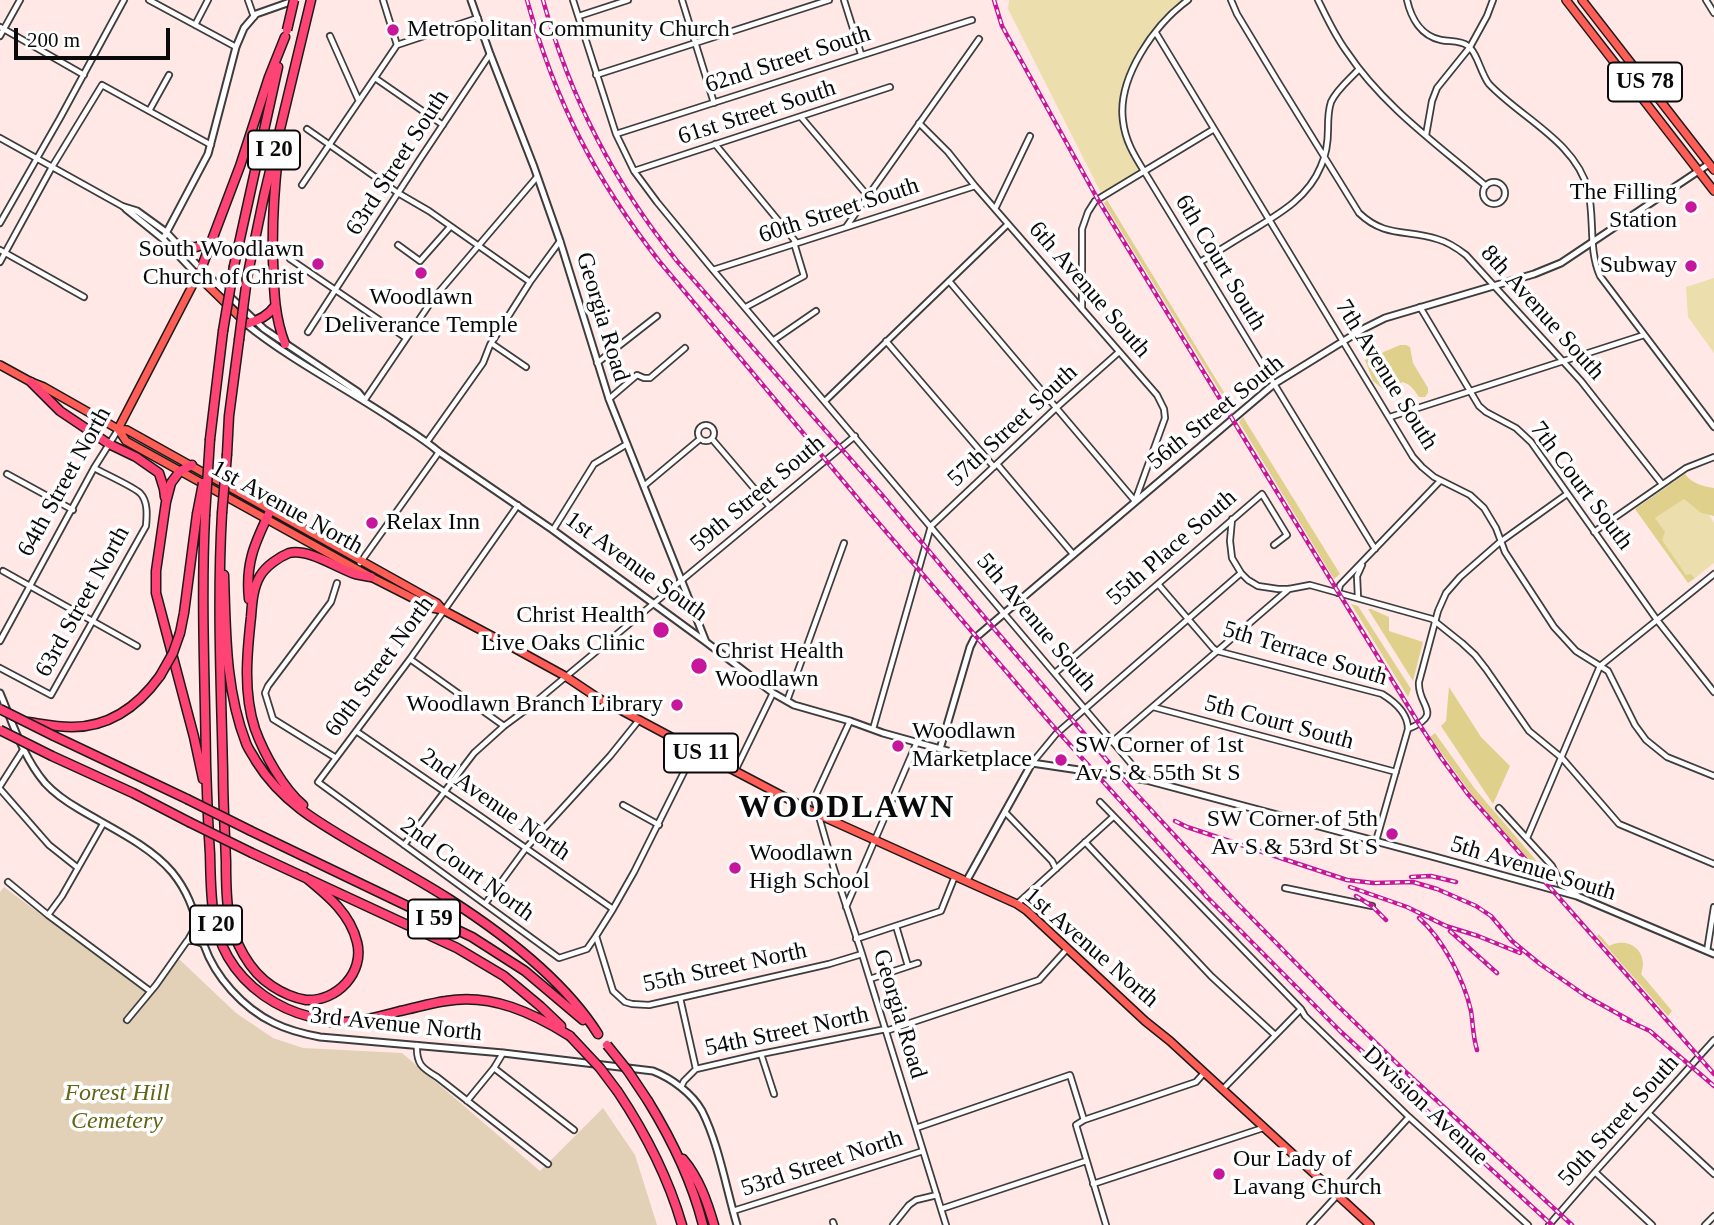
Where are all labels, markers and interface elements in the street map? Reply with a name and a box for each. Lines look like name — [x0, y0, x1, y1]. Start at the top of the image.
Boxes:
scale bar — [18, 14, 173, 58]
place label: Metropolitan Community Church — [407, 16, 730, 44]
street label: 62nd Street South — [702, 20, 874, 100]
marker: Metropolitan Community Church — [385, 22, 401, 38]
text: 200 m — [27, 28, 80, 52]
road number: US 78 — [1608, 62, 1682, 102]
street label: 61st Street South — [675, 74, 839, 152]
street label: 63rd Street South — [340, 85, 456, 241]
road number: I 20 — [248, 130, 300, 169]
street label: 60th Street South — [755, 172, 923, 250]
place label: The Filling Station — [1570, 179, 1677, 235]
street label: 6th Court South — [1168, 190, 1272, 336]
marker: The Filling Station — [1683, 199, 1699, 215]
street label: 6th Avenue South — [1022, 216, 1156, 364]
place label: South Woodlawn Church of Christ — [139, 236, 304, 292]
street label: 8th Avenue South — [1474, 240, 1610, 386]
street label: Georgia Road — [569, 249, 635, 385]
place label: Subway — [1600, 252, 1677, 280]
marker: South Woodlawn Church of Christ — [310, 256, 326, 272]
marker: Subway — [1683, 258, 1699, 274]
marker: Woodlawn Deliverance Temple — [413, 265, 429, 281]
place label: Woodlawn Deliverance Temple — [324, 284, 518, 340]
street label: 7th Avenue South — [1328, 295, 1444, 455]
street label: 56th Street South — [1142, 349, 1290, 477]
street label: 57th Street South — [942, 359, 1084, 493]
street label: 64th Street North — [12, 402, 118, 562]
street label: 7th Court South — [1523, 416, 1639, 556]
street label: 59th Street South — [685, 429, 831, 559]
street label: 1st Avenue North — [206, 454, 368, 562]
street label: 55th Place South — [1101, 484, 1243, 612]
street label: 1st Avenue South — [559, 506, 713, 628]
place label: Relax Inn — [386, 509, 480, 537]
marker: Relax Inn — [364, 515, 380, 531]
street label: 63rd Street North — [30, 522, 136, 682]
street label: 5th Avenue South — [970, 548, 1102, 698]
street label: 60th Street North — [319, 591, 441, 743]
place label: Christ Health Live Oaks Clinic — [481, 602, 645, 658]
street label: 5th Terrace South — [1219, 615, 1391, 693]
marker: Christ Health Live Oaks Clinic — [651, 620, 671, 640]
place label: Christ Health Woodlawn — [715, 638, 844, 694]
marker: Christ Health Woodlawn — [689, 656, 709, 676]
street label: 5th Court South — [1201, 689, 1357, 757]
place label: Woodlawn Branch Library — [406, 691, 663, 719]
marker: Woodlawn Branch Library — [669, 697, 685, 713]
place label: Woodlawn Marketplace — [912, 718, 1032, 774]
place label: SW Corner of 1st Av S & 55th St S — [1075, 732, 1244, 788]
road number: US 11 — [664, 734, 738, 772]
marker: Woodlawn Marketplace — [890, 738, 906, 754]
street label: 2nd Avenue North — [414, 742, 576, 868]
marker: SW Corner of 1st Av S & 55th St S — [1053, 752, 1069, 768]
district label: WOODLAWN — [740, 790, 954, 828]
place label: SW Corner of 5th Av S & 53rd St S — [1207, 806, 1378, 862]
street label: 2nd Court North — [394, 812, 540, 928]
marker: SW Corner of 5th Av S & 53rd St S — [1384, 826, 1400, 842]
street label: 5th Avenue South — [1447, 830, 1619, 908]
place label: Woodlawn High School — [749, 840, 870, 896]
marker: Woodlawn High School — [727, 860, 743, 876]
street label: 1st Avenue North — [1018, 882, 1164, 1014]
road number: I 59 — [408, 900, 460, 938]
road number: I 20 — [190, 906, 242, 944]
street label: 55th Street North — [641, 937, 809, 999]
street label: Georgia Road — [866, 946, 932, 1082]
street label: 54th Street North — [703, 1001, 871, 1063]
street label: 3rd Avenue North — [309, 1002, 483, 1048]
street label: Division Avenue — [1356, 1040, 1494, 1172]
street label: 50th Street South — [1553, 1049, 1685, 1193]
park label: Forest Hill Cemetery — [64, 1080, 170, 1136]
street label: 53rd Street North — [738, 1124, 906, 1204]
place label: Our Lady of Lavang Church — [1233, 1146, 1382, 1202]
marker: Our Lady of Lavang Church — [1211, 1166, 1227, 1182]

